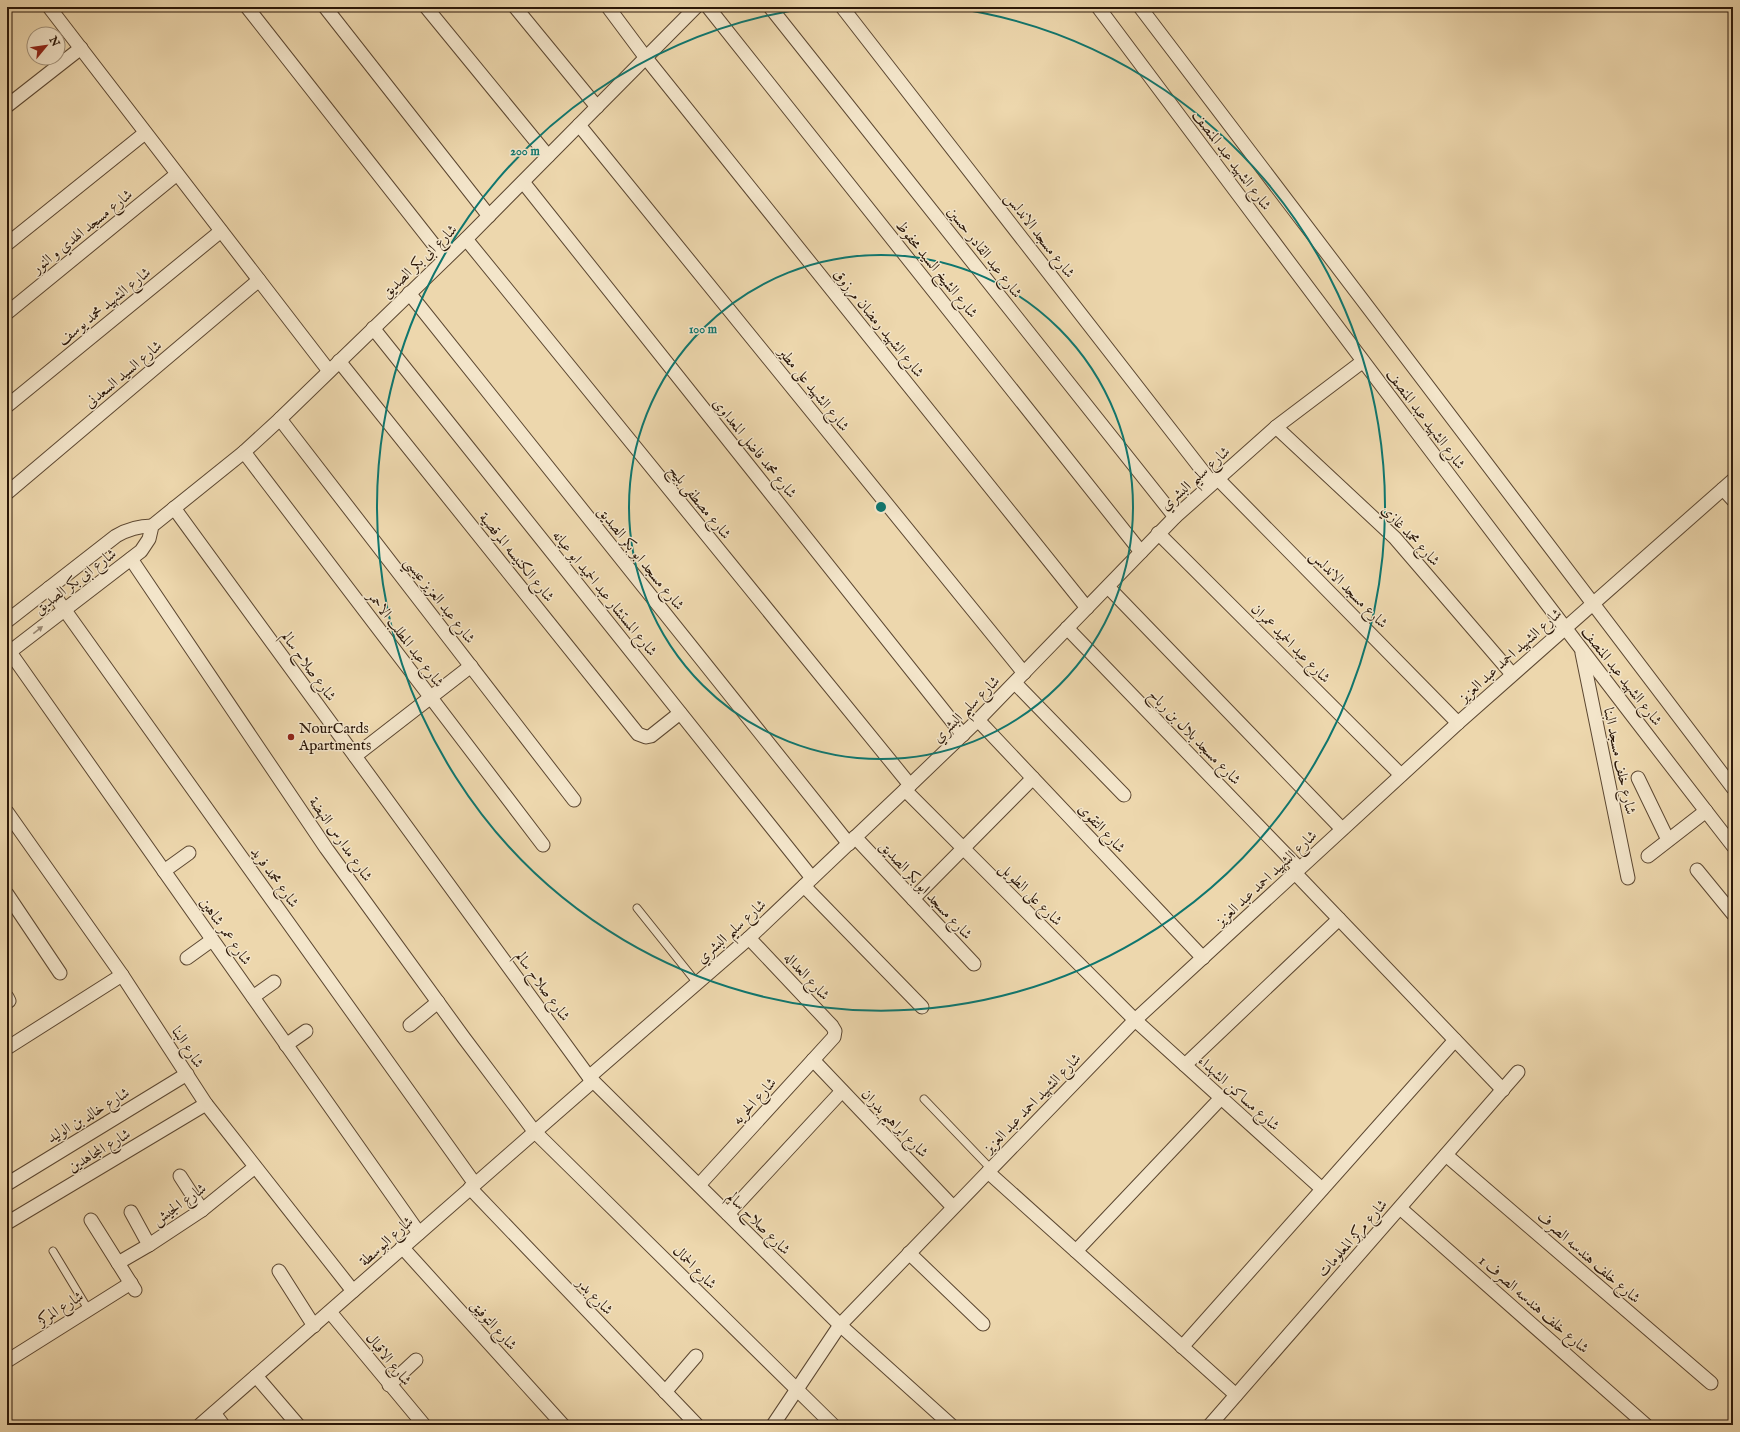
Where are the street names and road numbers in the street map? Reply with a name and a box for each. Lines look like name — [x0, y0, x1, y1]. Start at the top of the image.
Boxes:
street label: شارع الشهيد عبد المنصف — [1185, 106, 1276, 216]
street label: شارع مسجد الهدي و النور — [27, 185, 138, 281]
street label: شارع مسجد الاندلس — [998, 189, 1079, 284]
street label: شارع عبد القادر حسين — [941, 203, 1026, 304]
street label: شارع الشيخ السيد محفوظ — [888, 217, 982, 325]
street label: شارع ابى بكر الصديق — [377, 220, 464, 305]
street label: شارع الشهيد محمد يوسف — [54, 263, 157, 352]
street label: شارع الشهيد رمضان مرزوق — [827, 265, 928, 383]
street label: شارع السيد السعدنى — [81, 336, 168, 415]
street label: شارع الشهيد على مطير — [770, 342, 853, 437]
street label: شارع الشهيد عبد المنصف — [1379, 365, 1470, 475]
street label: شارع محمد فاضل المعداوى — [706, 394, 801, 504]
street label: شارع سليم البشري — [1156, 442, 1238, 518]
street label: شارع مصطفى بليح — [661, 461, 735, 546]
street label: شارع محمد غازي — [1375, 501, 1444, 572]
street label: شارع مسجد ابو بكر الصديق — [591, 502, 688, 616]
street label: شارع الكنيسه المرقصية — [472, 509, 559, 608]
street label: شارع المستشار عبد الحميد ابو عيانه — [546, 526, 661, 662]
street label: شارع ابى بكر الصديق — [30, 544, 122, 621]
street label: شارع مسجد الاندلس — [1303, 546, 1392, 635]
street label: شارع عبد العزيز عيسي — [397, 553, 479, 650]
street label: شارع عبد المطلب الاحمر — [360, 586, 448, 693]
street label: شارع عبد الحميد عمران — [1245, 600, 1334, 689]
street label: شارع الشهيد احمد عبد العزيز — [1453, 604, 1568, 710]
street label: شارع الشهيد عبد المنصف — [1574, 623, 1666, 732]
street label: شارع صلاح سالم — [274, 628, 340, 707]
street label: شارع سليم البشري — [929, 672, 1008, 751]
street label: شارع مسجد بلال بن رباح — [1142, 686, 1245, 791]
street label: شارع خلف مسجد البنا — [1596, 706, 1640, 817]
street label: شارع مدارس النهضة — [302, 793, 377, 887]
street label: شارع التقوى — [1072, 799, 1129, 859]
street label: شارع الشهيد احمد عبد العزيز — [1210, 826, 1323, 934]
street label: شارع مسجد ابو بكر الصديق — [873, 837, 976, 946]
street label: شارع محمد فريد — [244, 843, 303, 913]
street label: شارع على الطويل — [993, 859, 1066, 932]
street label: شارع عمر شاهين — [193, 894, 256, 971]
street label: شارع سليم البشري — [692, 895, 774, 971]
street label: شارع صلاح سالم — [508, 948, 574, 1027]
street label: شارع العداله — [777, 948, 834, 1007]
street label: شارع البنا — [165, 1023, 208, 1073]
street label: شارع الشهيد احمد عبد العزيز — [978, 1049, 1087, 1161]
street label: شارع مساكن الشهداء — [1192, 1052, 1284, 1137]
street label: شارع الحريه — [728, 1074, 783, 1131]
street label: شارع خالد بن الوليد — [43, 1083, 135, 1150]
street label: شارع ابراهيم بدران — [853, 1085, 932, 1165]
street label: شارع المجاهدين — [64, 1124, 136, 1179]
street label: شارع الجيش — [148, 1179, 212, 1232]
street label: شارع صلاح سالم — [721, 1188, 794, 1261]
street label: شارع مركز المعلومات — [1313, 1195, 1394, 1283]
street label: شارع خلف هندسه الصرف — [1531, 1207, 1644, 1310]
street label: شارع البوسطة — [355, 1212, 419, 1273]
street label: شارع الحمال — [666, 1241, 721, 1296]
street label: شارع خلف هندسه الصرف 1 — [1473, 1251, 1593, 1360]
street label: شارع بدر — [569, 1272, 617, 1321]
street label: شارع المركز — [32, 1287, 89, 1334]
street label: شارع التوفيق — [464, 1296, 521, 1356]
street label: شارع الاقبال — [359, 1329, 416, 1392]

